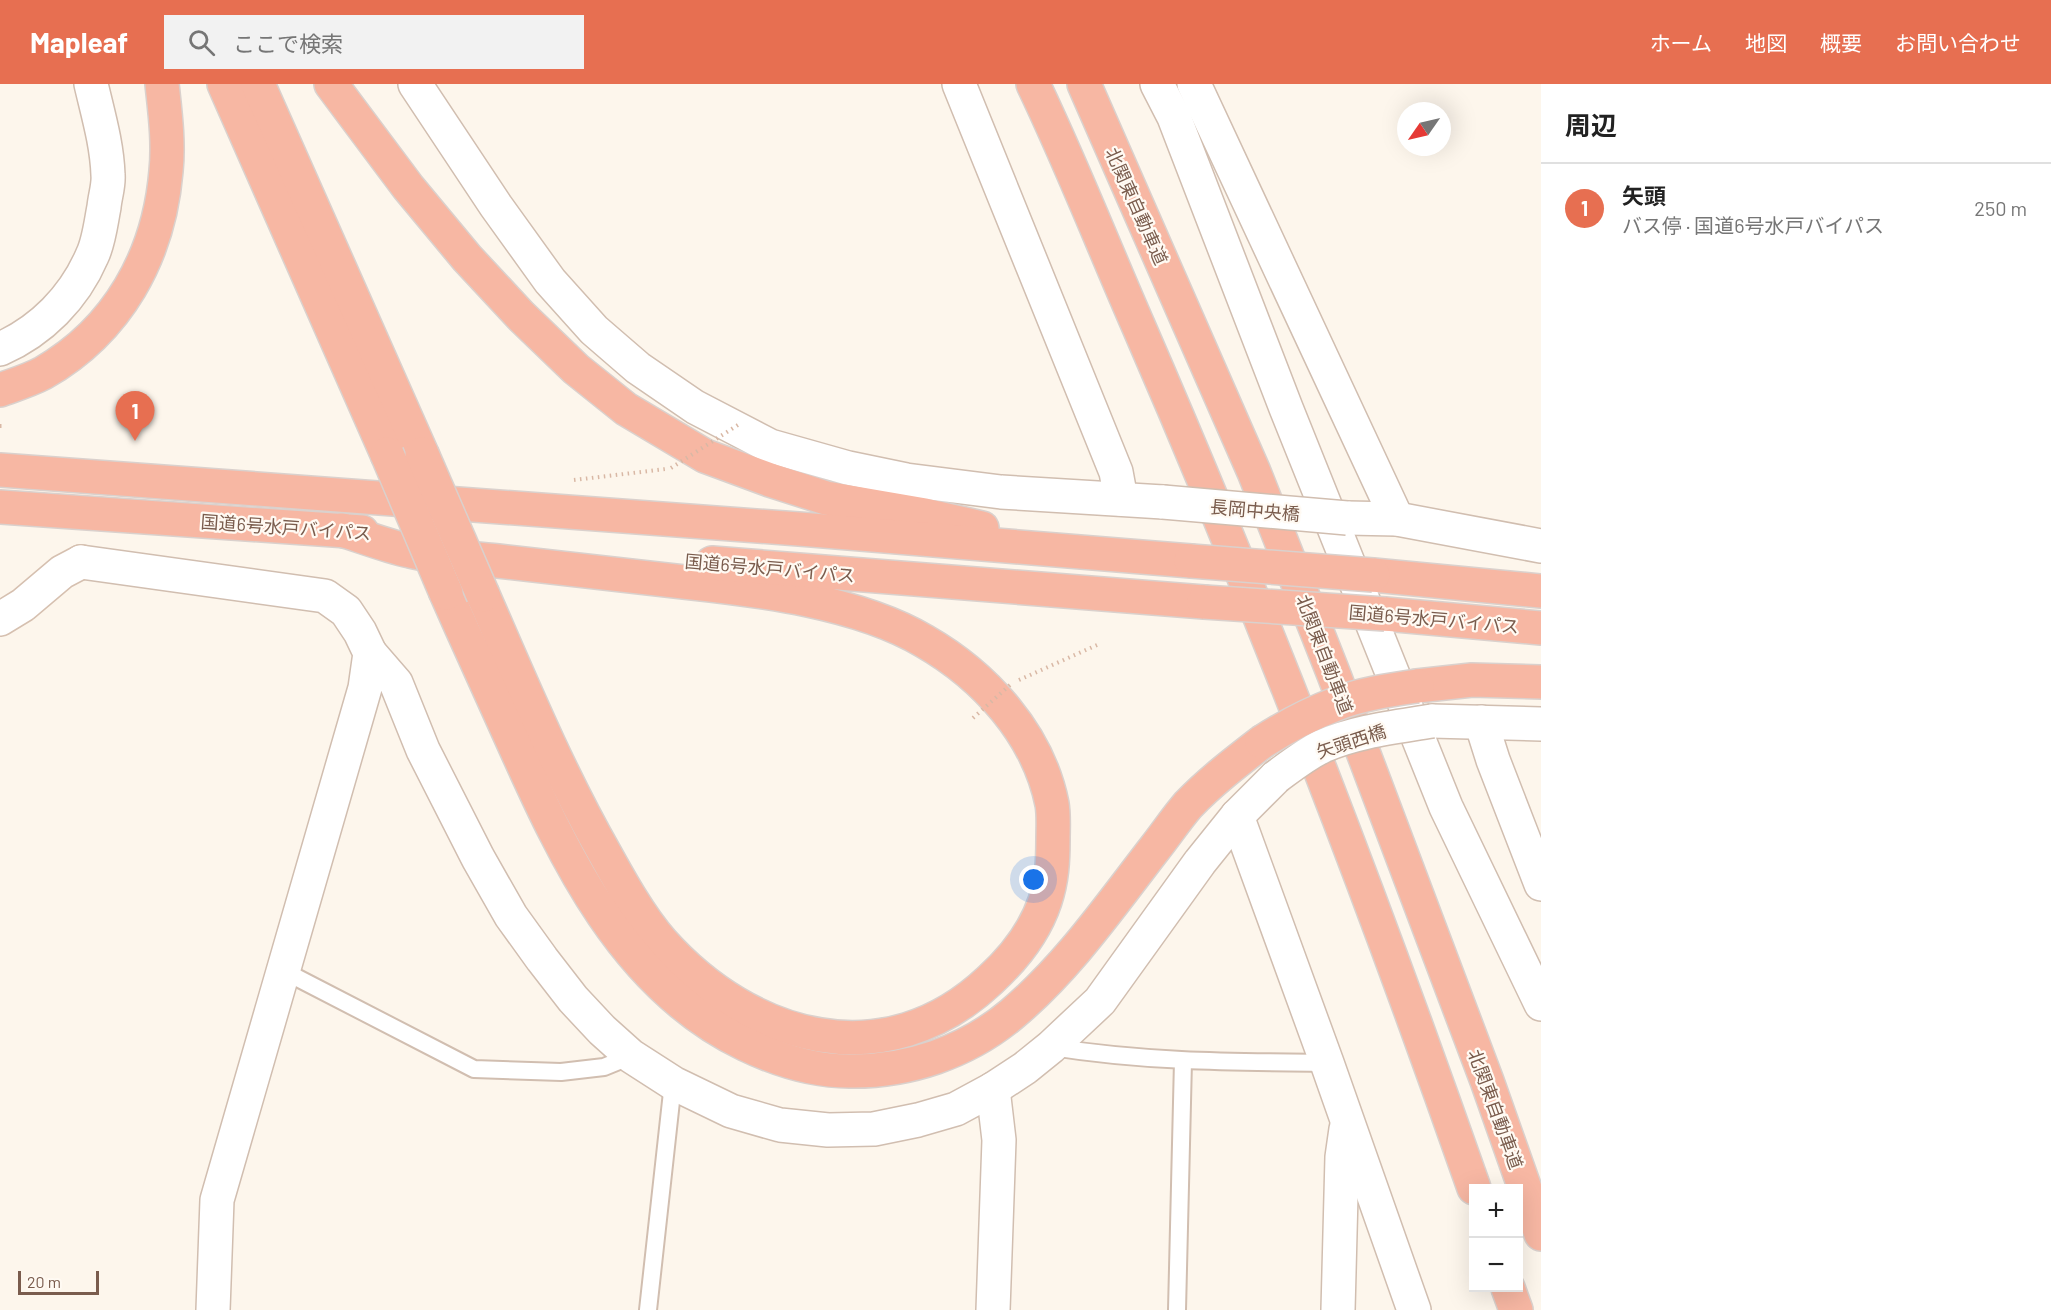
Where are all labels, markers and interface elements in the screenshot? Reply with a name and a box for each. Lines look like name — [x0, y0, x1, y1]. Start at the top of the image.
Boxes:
search box — [164, 15, 584, 69]
text: Mapleaf — [30, 25, 128, 59]
icon: search — [185, 26, 218, 59]
text: ここで検索 — [233, 30, 343, 56]
text: ホーム — [1650, 30, 1712, 55]
text: 地図 — [1745, 30, 1787, 55]
text: 概要 — [1820, 30, 1862, 55]
text: お問い合わせ — [1895, 30, 2021, 55]
north arrow — [1397, 102, 1451, 156]
text: 周辺 — [1565, 109, 1617, 140]
street label: 北関東自動車道 — [1101, 144, 1173, 268]
text: 矢頭 — [1622, 182, 1666, 208]
text: 1 — [1581, 196, 1588, 220]
text: 250 m — [1974, 196, 2027, 220]
text: バス停 · 国道6号水戸バイパス — [1622, 213, 1884, 237]
pin: 1 — [116, 392, 154, 441]
street label: 長岡中央橋 — [1209, 495, 1301, 525]
street label: 国道6号水戸バイパス — [200, 510, 372, 544]
street label: 国道6号水戸バイパス — [684, 550, 856, 586]
street label: 北関東自動車道 — [1292, 591, 1358, 717]
street label: 国道6号水戸バイパス — [1348, 601, 1520, 637]
street label: 矢頭西橋 — [1313, 719, 1389, 763]
your location — [1019, 865, 1048, 894]
street label: 北関東自動車道 — [1464, 1046, 1528, 1172]
map controls — [1469, 1184, 1523, 1292]
button: + — [1469, 1184, 1523, 1238]
button: − — [1469, 1238, 1523, 1292]
scale bar — [18, 1268, 99, 1296]
text: 20 m — [27, 1272, 61, 1291]

